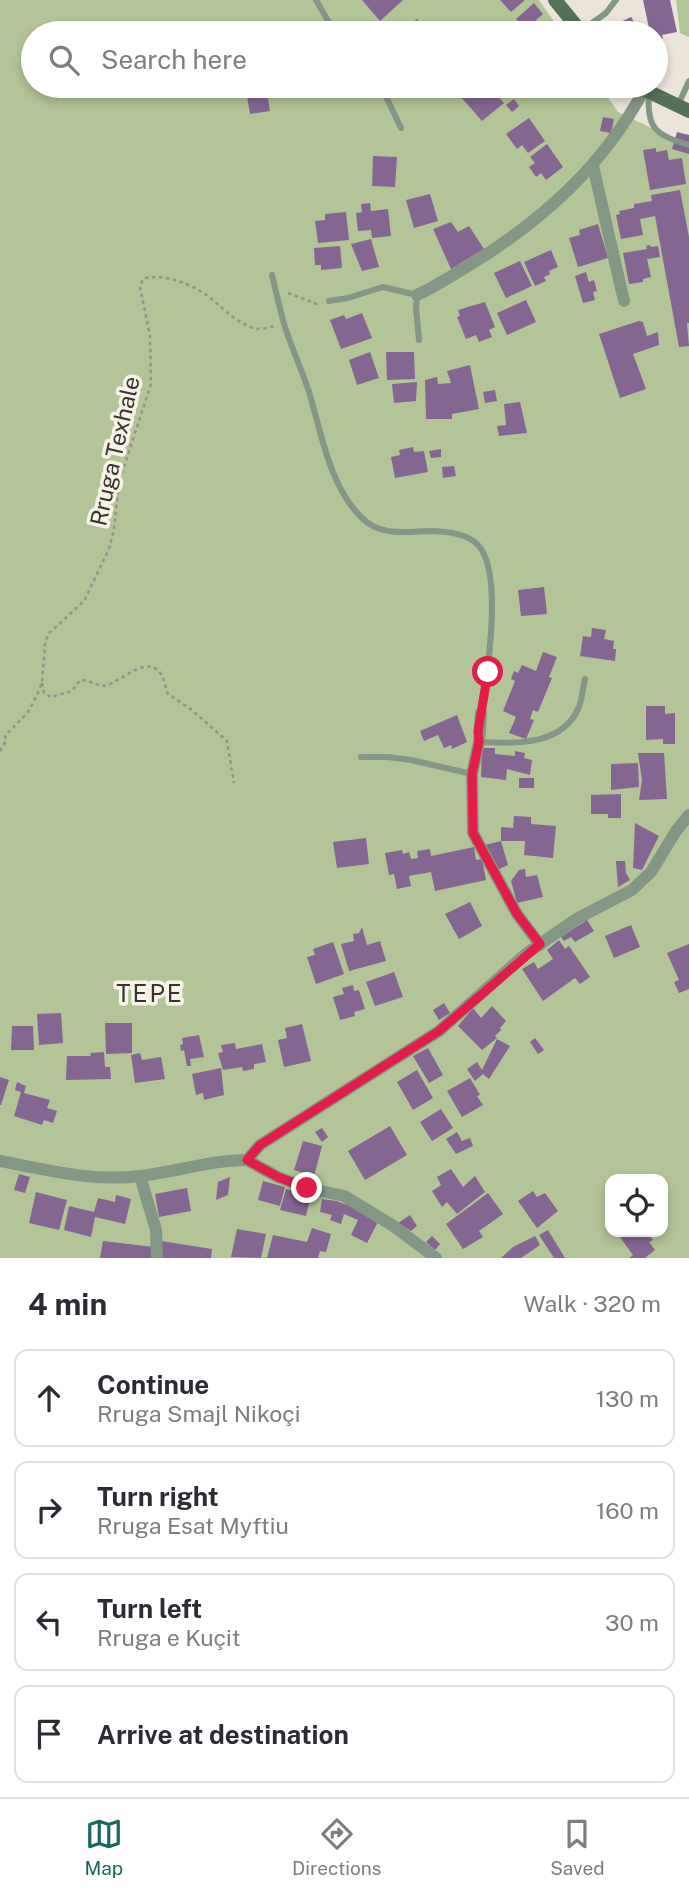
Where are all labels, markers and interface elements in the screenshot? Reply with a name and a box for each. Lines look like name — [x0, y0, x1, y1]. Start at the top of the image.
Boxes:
search box — [21, 21, 668, 98]
icon: search — [45, 41, 83, 79]
text: Search here — [101, 44, 247, 75]
street label: Rruga Texhale — [84, 373, 145, 528]
route start — [472, 656, 503, 687]
district label: TEPE — [116, 979, 184, 1007]
route end — [291, 1172, 322, 1203]
map controls — [605, 1174, 668, 1237]
button: locate — [605, 1174, 668, 1237]
text: 4 min — [28, 1286, 107, 1322]
text: Walk · 320 m — [524, 1290, 661, 1317]
text: Continue — [97, 1369, 209, 1400]
icon: ahead — [30, 1379, 68, 1417]
text: 130 m — [596, 1385, 659, 1412]
text: Rruga Smajl Nikoçi — [97, 1400, 300, 1427]
text: Turn right — [97, 1481, 219, 1512]
icon: right — [30, 1491, 68, 1529]
text: 160 m — [596, 1497, 659, 1524]
text: Rruga Esat Myftiu — [97, 1512, 289, 1539]
text: Turn left — [97, 1593, 202, 1624]
icon: left — [30, 1603, 68, 1641]
text: 30 m — [605, 1609, 659, 1636]
text: Rruga e Kuçit — [97, 1624, 241, 1651]
icon: arrive — [30, 1715, 68, 1753]
text: Arrive at destination — [97, 1719, 349, 1750]
tab: Map — [84, 1815, 123, 1879]
tab: Directions — [292, 1815, 381, 1879]
tab: Saved — [550, 1815, 605, 1879]

